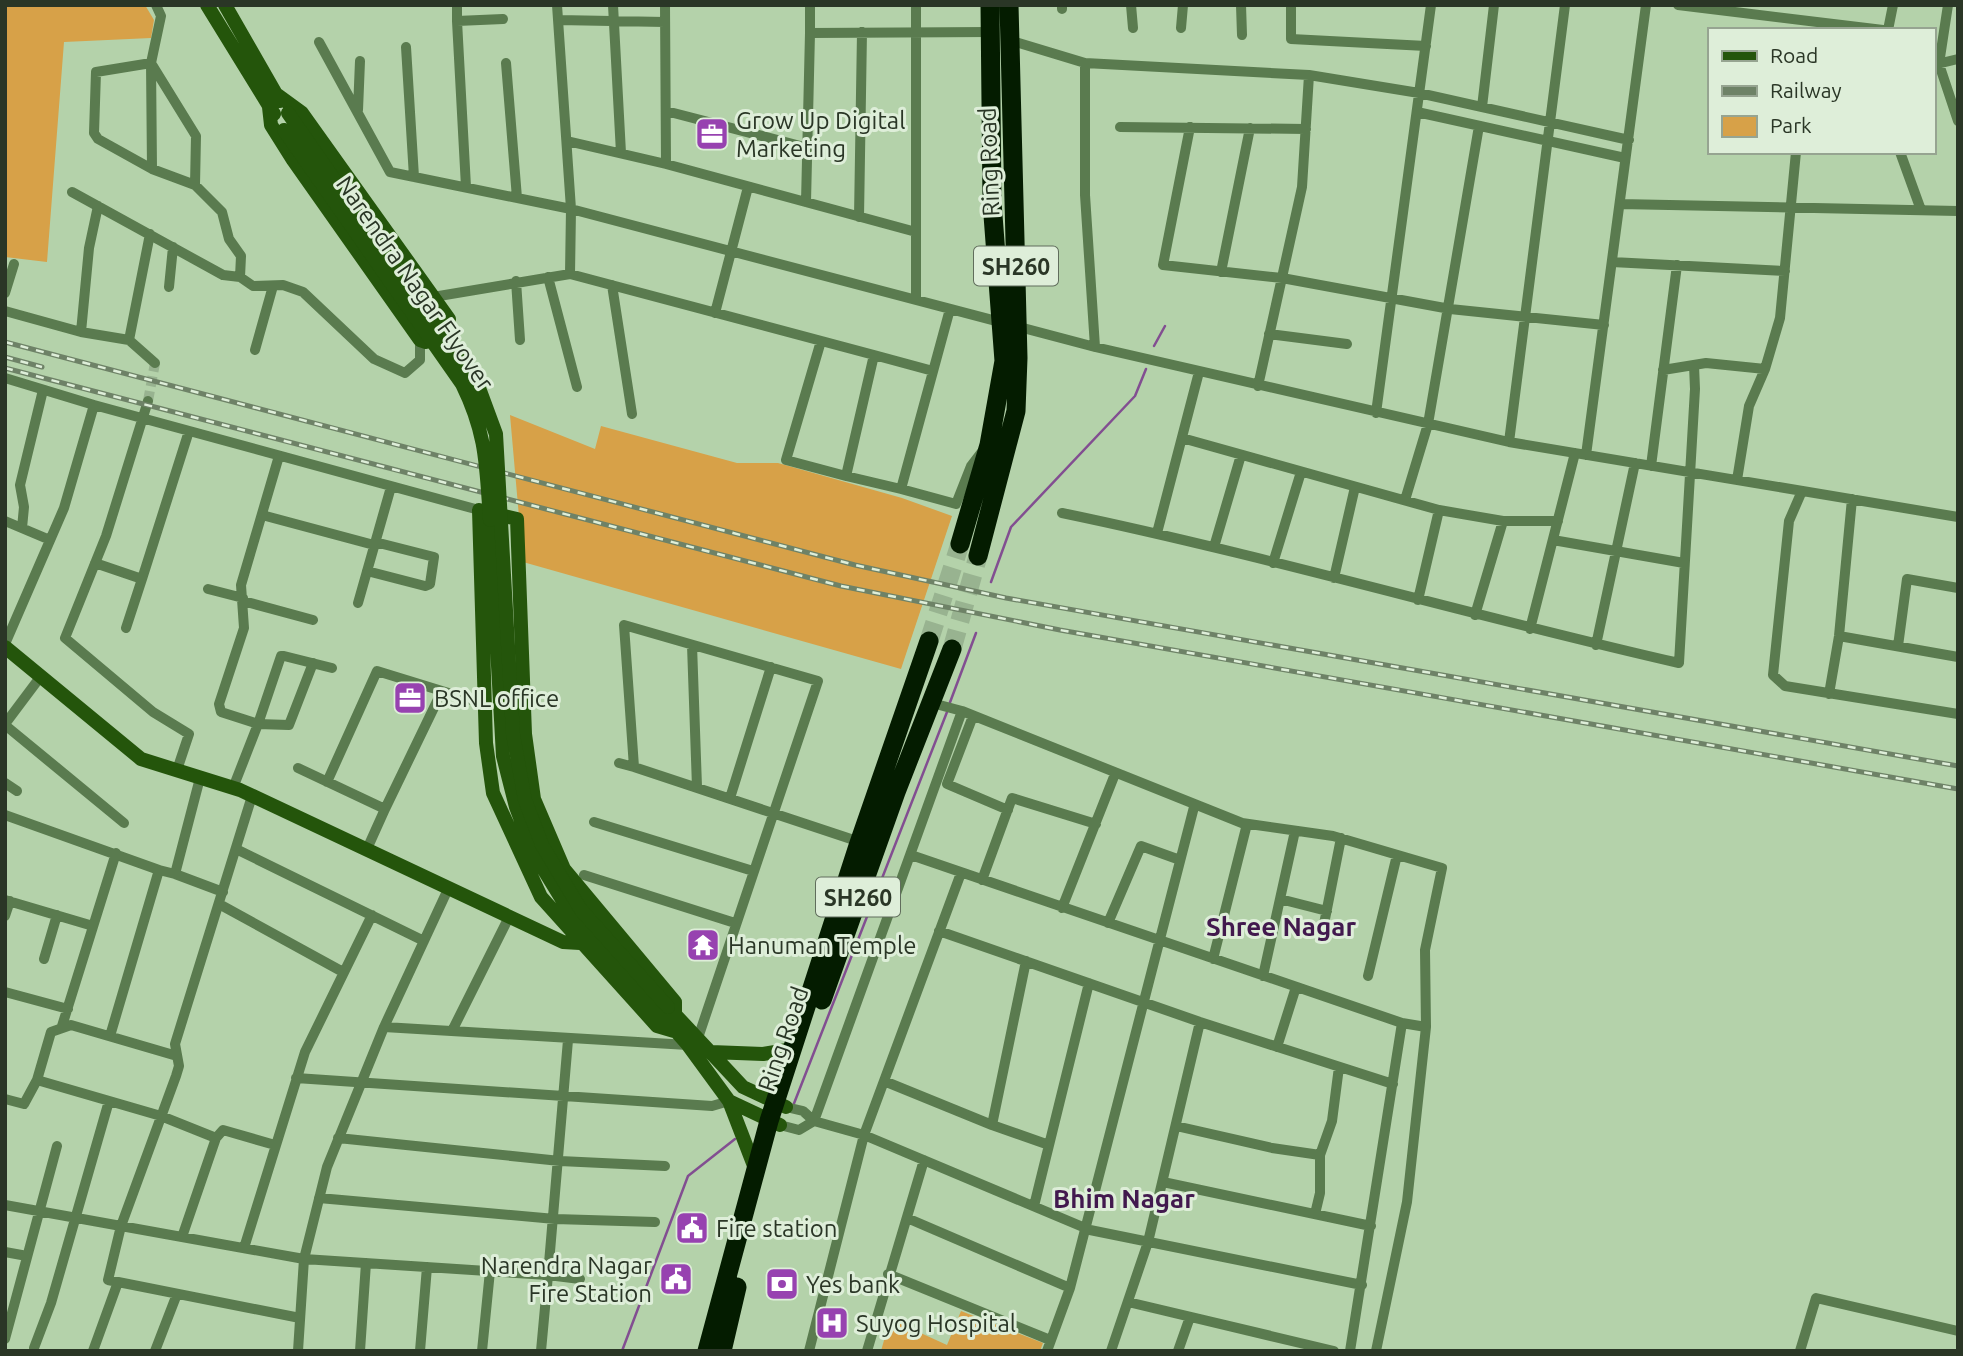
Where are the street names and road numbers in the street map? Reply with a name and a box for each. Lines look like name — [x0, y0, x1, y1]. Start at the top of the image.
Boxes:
street label: Ring Road — [974, 107, 1004, 217]
street label: Narendra Nagar Flyover — [331, 171, 499, 395]
road number: SH260 — [974, 246, 1058, 286]
road number: SH260 — [816, 877, 900, 916]
street label: Ring Road — [752, 983, 814, 1095]

